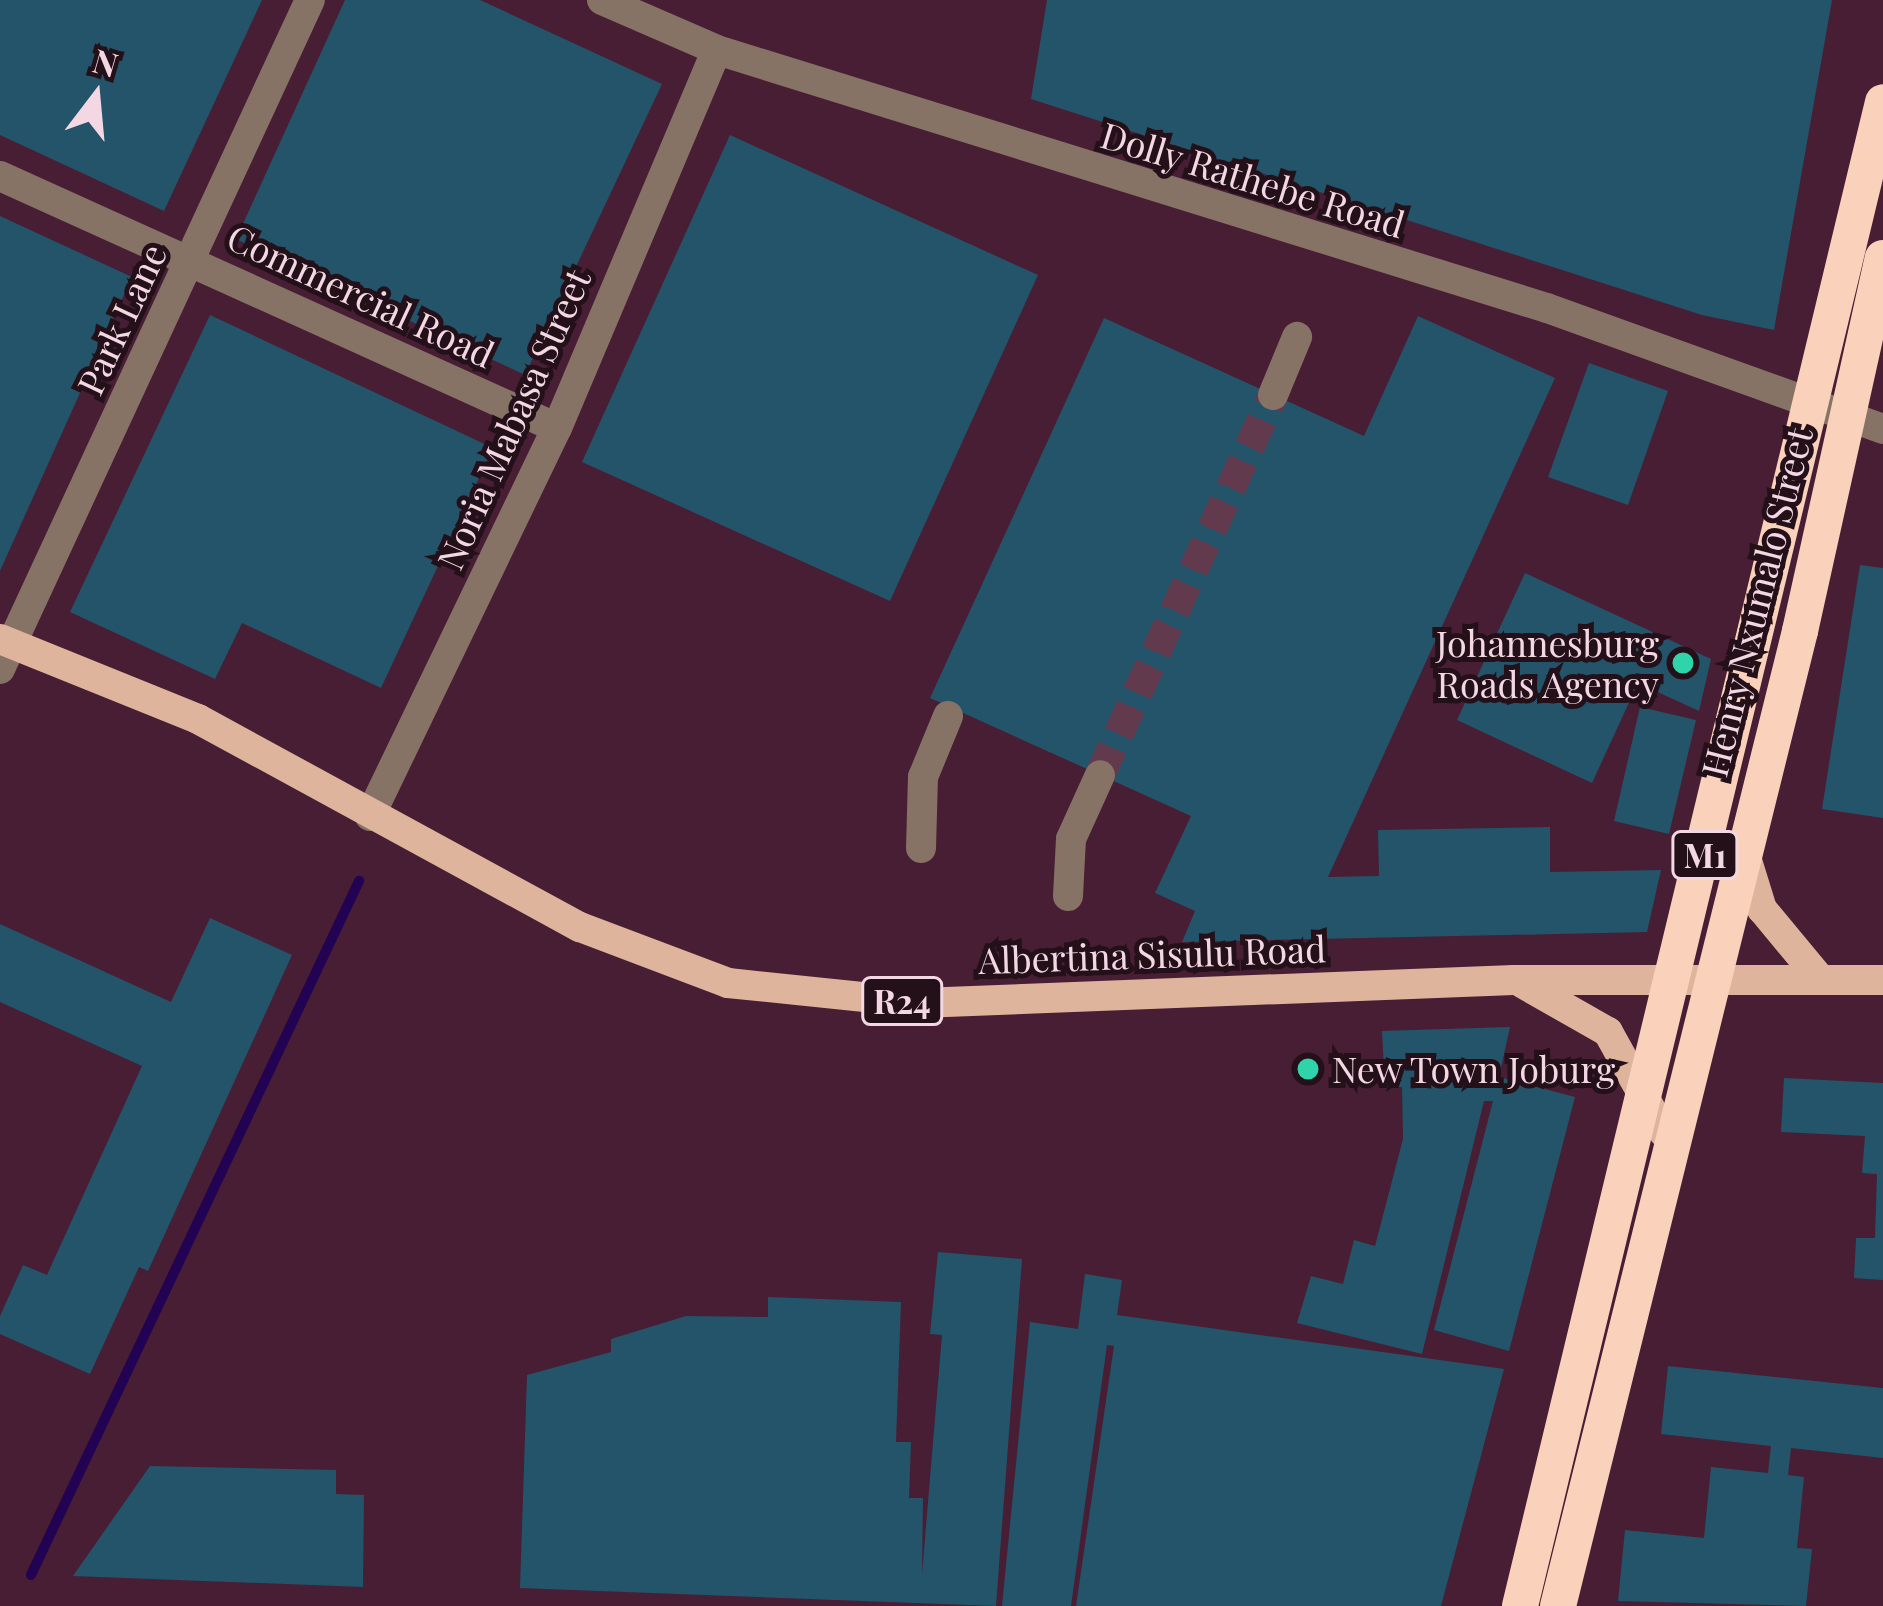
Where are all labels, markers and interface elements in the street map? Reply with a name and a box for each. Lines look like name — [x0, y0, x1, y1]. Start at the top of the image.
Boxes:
north arrow — [36, 36, 156, 156]
text: N — [88, 37, 123, 86]
street label: Dolly Rathebe Road — [1096, 112, 1410, 246]
street label: Commercial Road — [221, 214, 501, 376]
street label: Park Lane — [67, 237, 175, 401]
street label: Noria Mabasa Street — [427, 262, 599, 576]
street label: Henry Nxumalo Street — [1692, 422, 1820, 782]
place label: Johannesburg Roads Agency — [1435, 620, 1659, 705]
marker: Johannesburg Roads Agency — [1670, 650, 1696, 676]
road number: M1 — [1669, 828, 1741, 882]
street label: Albertina Sisulu Road — [977, 926, 1327, 982]
road number: R24 — [860, 974, 944, 1028]
place label: New Town Joburg — [1332, 1047, 1617, 1091]
marker: New Town Joburg — [1295, 1056, 1321, 1082]

